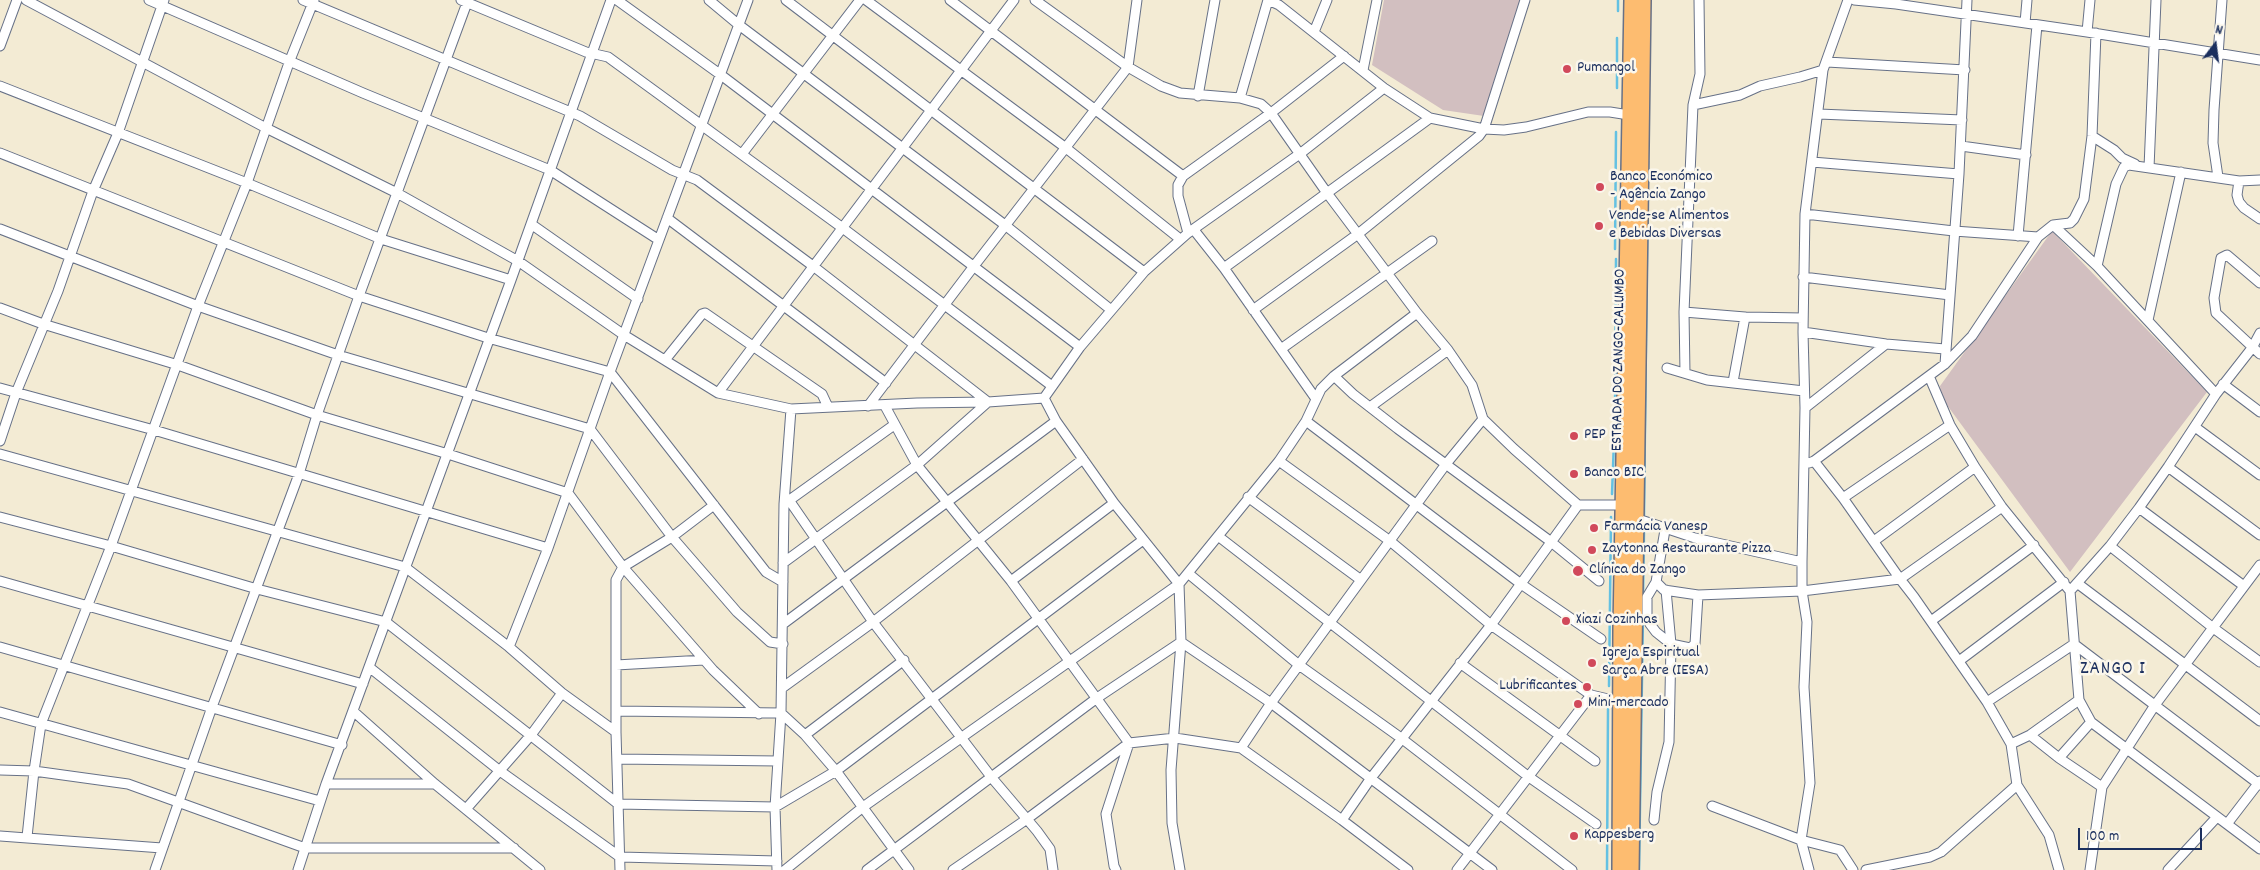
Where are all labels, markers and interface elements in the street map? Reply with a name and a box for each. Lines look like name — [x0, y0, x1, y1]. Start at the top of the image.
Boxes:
north arrow — [2190, 20, 2240, 70]
text: N — [2213, 20, 2225, 41]
place label: Pumangol — [1577, 59, 1635, 79]
marker: Pumangol — [1561, 63, 1573, 75]
place label: Banco Económico - Agência Zango — [1610, 168, 1712, 206]
marker: Banco Económico - Agência Zango — [1594, 181, 1606, 193]
place label: Vende-se Alimentos e Bebidas Diversas — [1609, 207, 1729, 245]
marker: Vende-se Alimentos e Bebidas Diversas — [1593, 220, 1605, 232]
street label: ESTRADA DO ZANGO-CALUMBO — [1609, 269, 1631, 451]
place label: PEP — [1584, 426, 1606, 446]
marker: PEP — [1568, 430, 1580, 442]
place label: Banco BIC — [1584, 464, 1644, 484]
marker: Banco BIC — [1568, 468, 1580, 480]
place label: Farmácia Vanesp — [1604, 518, 1708, 538]
marker: Farmácia Vanesp — [1588, 522, 1600, 534]
place label: Zaytonna Restaurante Pizza — [1602, 540, 1771, 560]
marker: Zaytonna Restaurante Pizza — [1586, 544, 1598, 556]
place label: Clínica do Zango — [1589, 561, 1686, 581]
marker: Clínica do Zango — [1571, 564, 1585, 578]
place label: Xiazi Cozinhas — [1576, 611, 1658, 631]
marker: Xiazi Cozinhas — [1560, 615, 1572, 627]
place label: Igreja Espiritual Sarça Abre (IESA) — [1602, 644, 1708, 682]
marker: Igreja Espiritual Sarça Abre (IESA) — [1586, 657, 1598, 669]
district label: ZANGO I — [2079, 659, 2147, 681]
place label: Lubrificantes — [1499, 677, 1577, 697]
marker: Lubrificantes — [1581, 681, 1593, 693]
place label: Mini-mercado — [1588, 694, 1669, 714]
marker: Mini-mercado — [1572, 698, 1584, 710]
scale bar — [2080, 818, 2204, 850]
place label: Kappesberg — [1584, 826, 1654, 846]
text: 100 m — [2086, 826, 2119, 848]
marker: Kappesberg — [1568, 830, 1580, 842]

